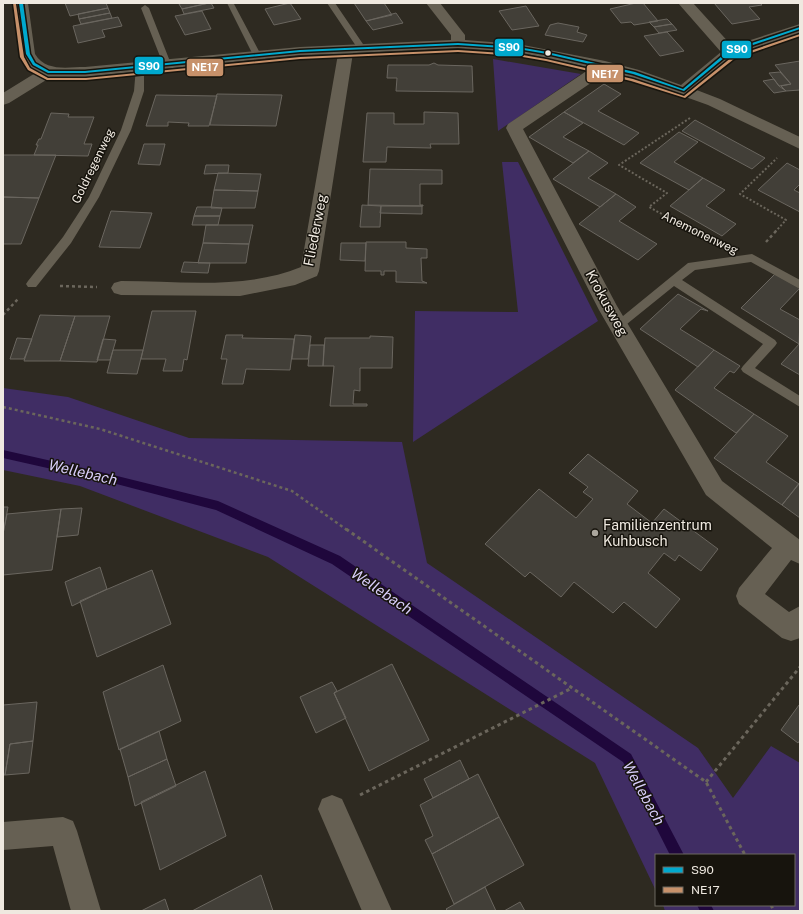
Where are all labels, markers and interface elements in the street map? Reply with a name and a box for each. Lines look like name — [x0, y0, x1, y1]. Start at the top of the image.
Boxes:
line badge: S90 — [494, 38, 524, 57]
line badge: S90 — [721, 40, 752, 59]
text: S90 — [498, 41, 520, 53]
text: S90 — [726, 43, 748, 55]
unlabelled marker — [543, 48, 553, 58]
line badge: S90 — [134, 56, 164, 75]
line badge: NE17 — [186, 58, 224, 77]
text: S90 — [138, 60, 160, 72]
text: NE17 — [191, 61, 219, 73]
line badge: NE17 — [586, 64, 624, 83]
text: NE17 — [591, 68, 619, 80]
street label: Goldregenweg — [69, 126, 117, 206]
street label: Fliederweg — [300, 192, 330, 267]
street label: Anemonenweg — [659, 208, 741, 258]
street label: Krokusweg — [582, 267, 632, 339]
water label: Wellebach — [47, 456, 119, 488]
place label: Familienzentrum Kuhbusch — [603, 517, 712, 549]
marker: Familienzentrum Kuhbusch — [590, 528, 600, 538]
water label: Wellebach — [348, 564, 416, 618]
water label: Wellebach — [620, 758, 668, 828]
legend — [655, 854, 795, 906]
text: S90 — [691, 863, 714, 877]
text: NE17 — [691, 883, 720, 897]

